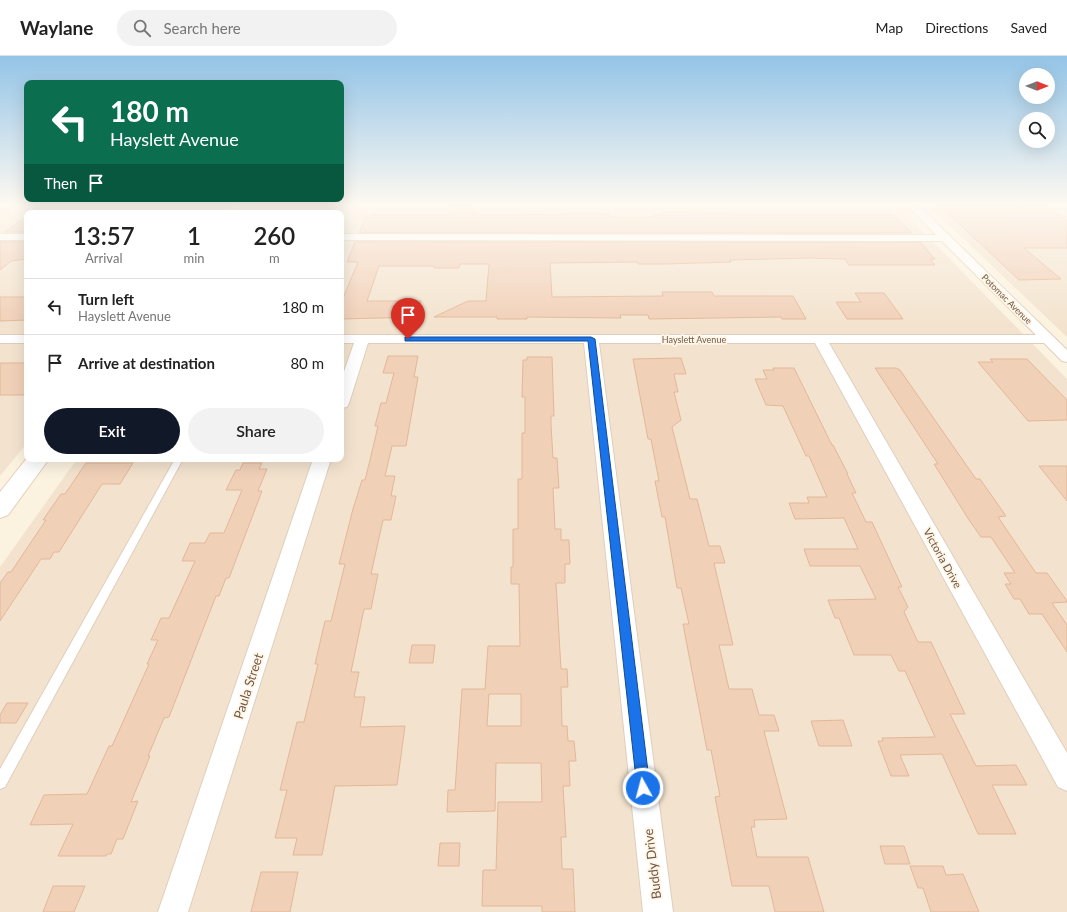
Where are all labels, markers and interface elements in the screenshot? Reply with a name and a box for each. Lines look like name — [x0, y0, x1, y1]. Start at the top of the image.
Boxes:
search box — [117, 10, 397, 46]
text: Waylane — [20, 16, 93, 39]
icon: search — [131, 17, 153, 39]
text: Search here — [163, 19, 241, 37]
text: Map — [876, 19, 903, 36]
text: Directions — [925, 19, 988, 36]
text: Saved — [1010, 19, 1047, 36]
north arrow — [1019, 68, 1055, 104]
map controls — [1019, 68, 1055, 148]
text: 180 m — [110, 94, 189, 128]
icon: left — [44, 96, 96, 148]
button: search — [1019, 112, 1055, 148]
text: Hayslett Avenue — [110, 128, 239, 150]
icon: arrive — [85, 172, 107, 194]
text: Then — [44, 174, 77, 192]
text: 13:57 — [73, 221, 135, 250]
text: 1 — [187, 221, 201, 250]
text: 260 — [253, 221, 295, 250]
text: Arrival — [85, 250, 122, 266]
text: min — [183, 250, 205, 266]
text: m — [269, 250, 280, 266]
street label: Potomac Avenue — [980, 272, 1035, 327]
text: Turn left — [78, 290, 134, 308]
icon: left — [44, 296, 66, 318]
text: 180 m — [282, 298, 324, 316]
pin — [391, 298, 425, 339]
icon: arrive — [397, 304, 419, 326]
text: Hayslett Avenue — [78, 308, 171, 324]
street label: Hayslett Avenue — [662, 334, 726, 345]
icon: arrive — [44, 352, 66, 374]
text: Arrive at destination — [78, 354, 215, 372]
text: 80 m — [290, 354, 324, 372]
button: Exit — [44, 408, 180, 454]
button: Share — [188, 408, 324, 454]
street label: Victoria Drive — [921, 526, 965, 590]
street label: Paula Street — [230, 651, 266, 721]
position arrow — [622, 767, 664, 809]
street label: Buddy Drive — [640, 828, 664, 900]

